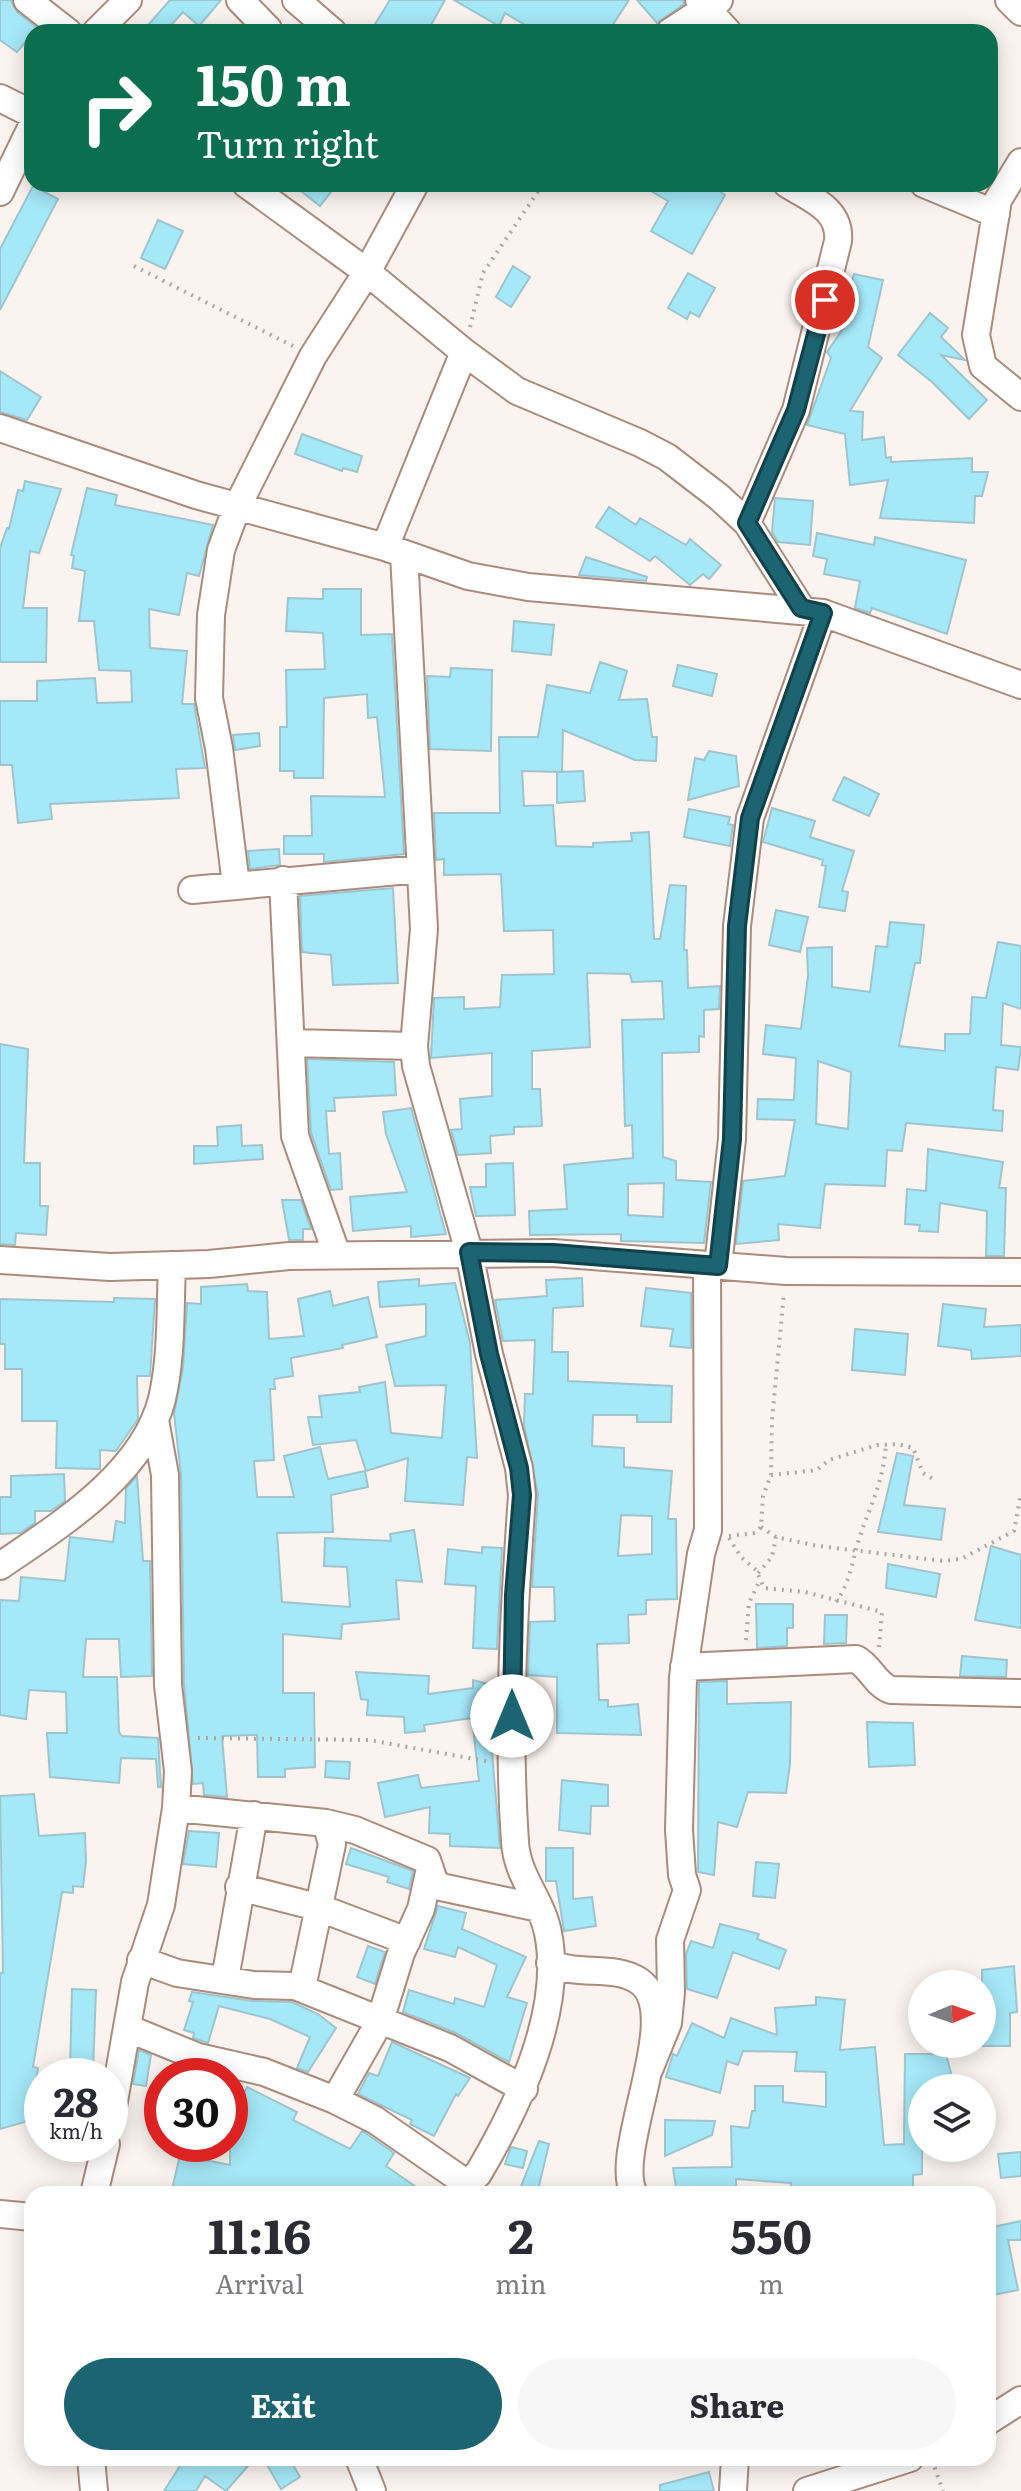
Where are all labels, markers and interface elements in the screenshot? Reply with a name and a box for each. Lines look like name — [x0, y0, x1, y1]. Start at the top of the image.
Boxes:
text: 150 m — [196, 40, 351, 123]
icon: right — [64, 56, 168, 160]
text: Turn right — [196, 116, 379, 169]
pin — [791, 266, 859, 334]
icon: arrive — [803, 278, 847, 322]
position arrow — [470, 1674, 554, 1758]
north arrow — [908, 1970, 996, 2058]
map controls — [908, 1970, 996, 2162]
speed limit sign: 30 — [144, 2058, 248, 2162]
text: 28 — [53, 2070, 99, 2129]
button: layers — [908, 2074, 996, 2162]
text: km/h — [49, 2115, 103, 2145]
text: 11:16 — [208, 2198, 311, 2269]
text: 2 — [508, 2198, 534, 2269]
text: 550 — [730, 2198, 812, 2269]
text: Arrival — [215, 2263, 304, 2302]
text: min — [495, 2263, 546, 2302]
text: m — [759, 2263, 784, 2302]
button: Exit — [64, 2358, 502, 2450]
button: Share — [518, 2358, 956, 2450]

